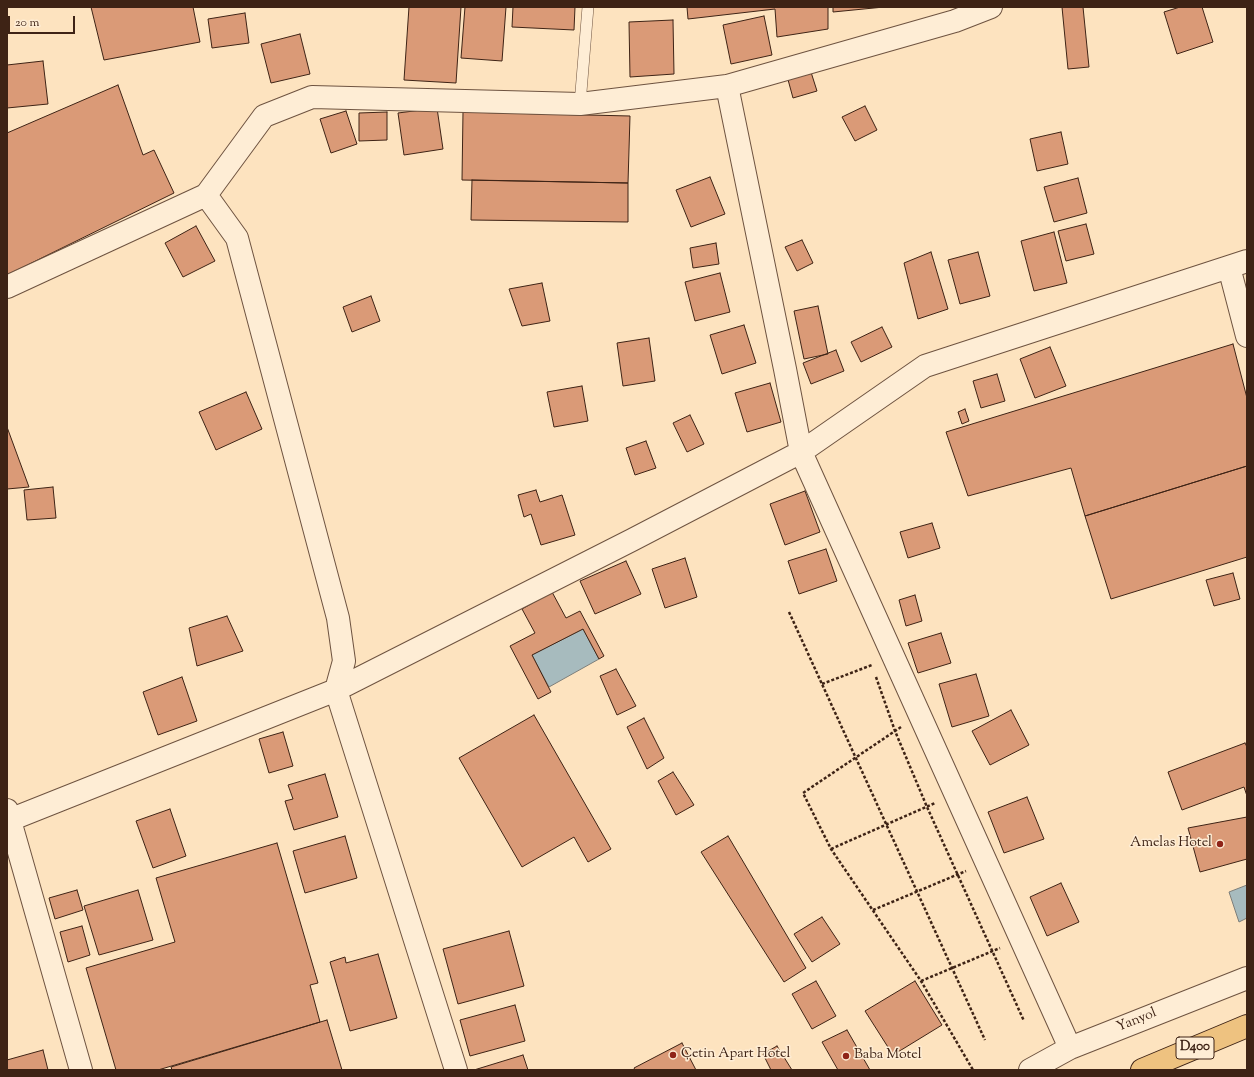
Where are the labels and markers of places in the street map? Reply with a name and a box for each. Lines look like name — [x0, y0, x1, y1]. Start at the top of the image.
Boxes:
place label: Amelas Hotel — [1130, 836, 1212, 852]
marker: Amelas Hotel — [1215, 839, 1225, 849]
place label: Çetin Apart Hotel — [681, 1047, 790, 1063]
place label: Baba Motel — [854, 1048, 922, 1064]
marker: Çetin Apart Hotel — [668, 1050, 678, 1060]
marker: Baba Motel — [841, 1051, 851, 1061]

